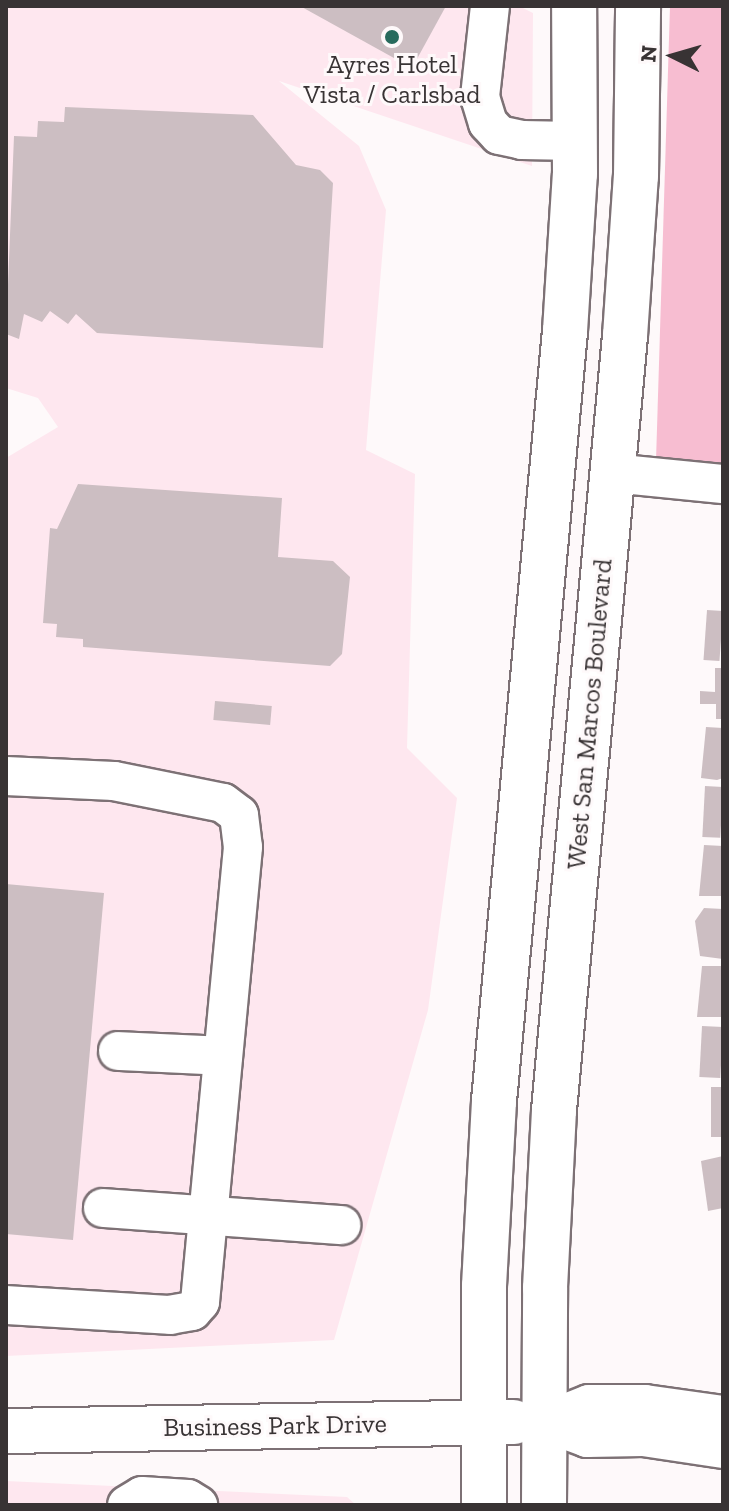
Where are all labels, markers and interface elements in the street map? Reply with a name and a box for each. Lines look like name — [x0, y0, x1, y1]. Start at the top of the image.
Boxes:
north arrow — [633, 16, 713, 96]
marker: Ayres Hotel Vista / Carlsbad — [383, 28, 401, 46]
text: N — [634, 44, 663, 63]
place label: Ayres Hotel Vista / Carlsbad — [304, 49, 480, 110]
street label: West San Marcos Boulevard — [561, 557, 619, 871]
street label: Business Park Drive — [163, 1408, 387, 1444]

